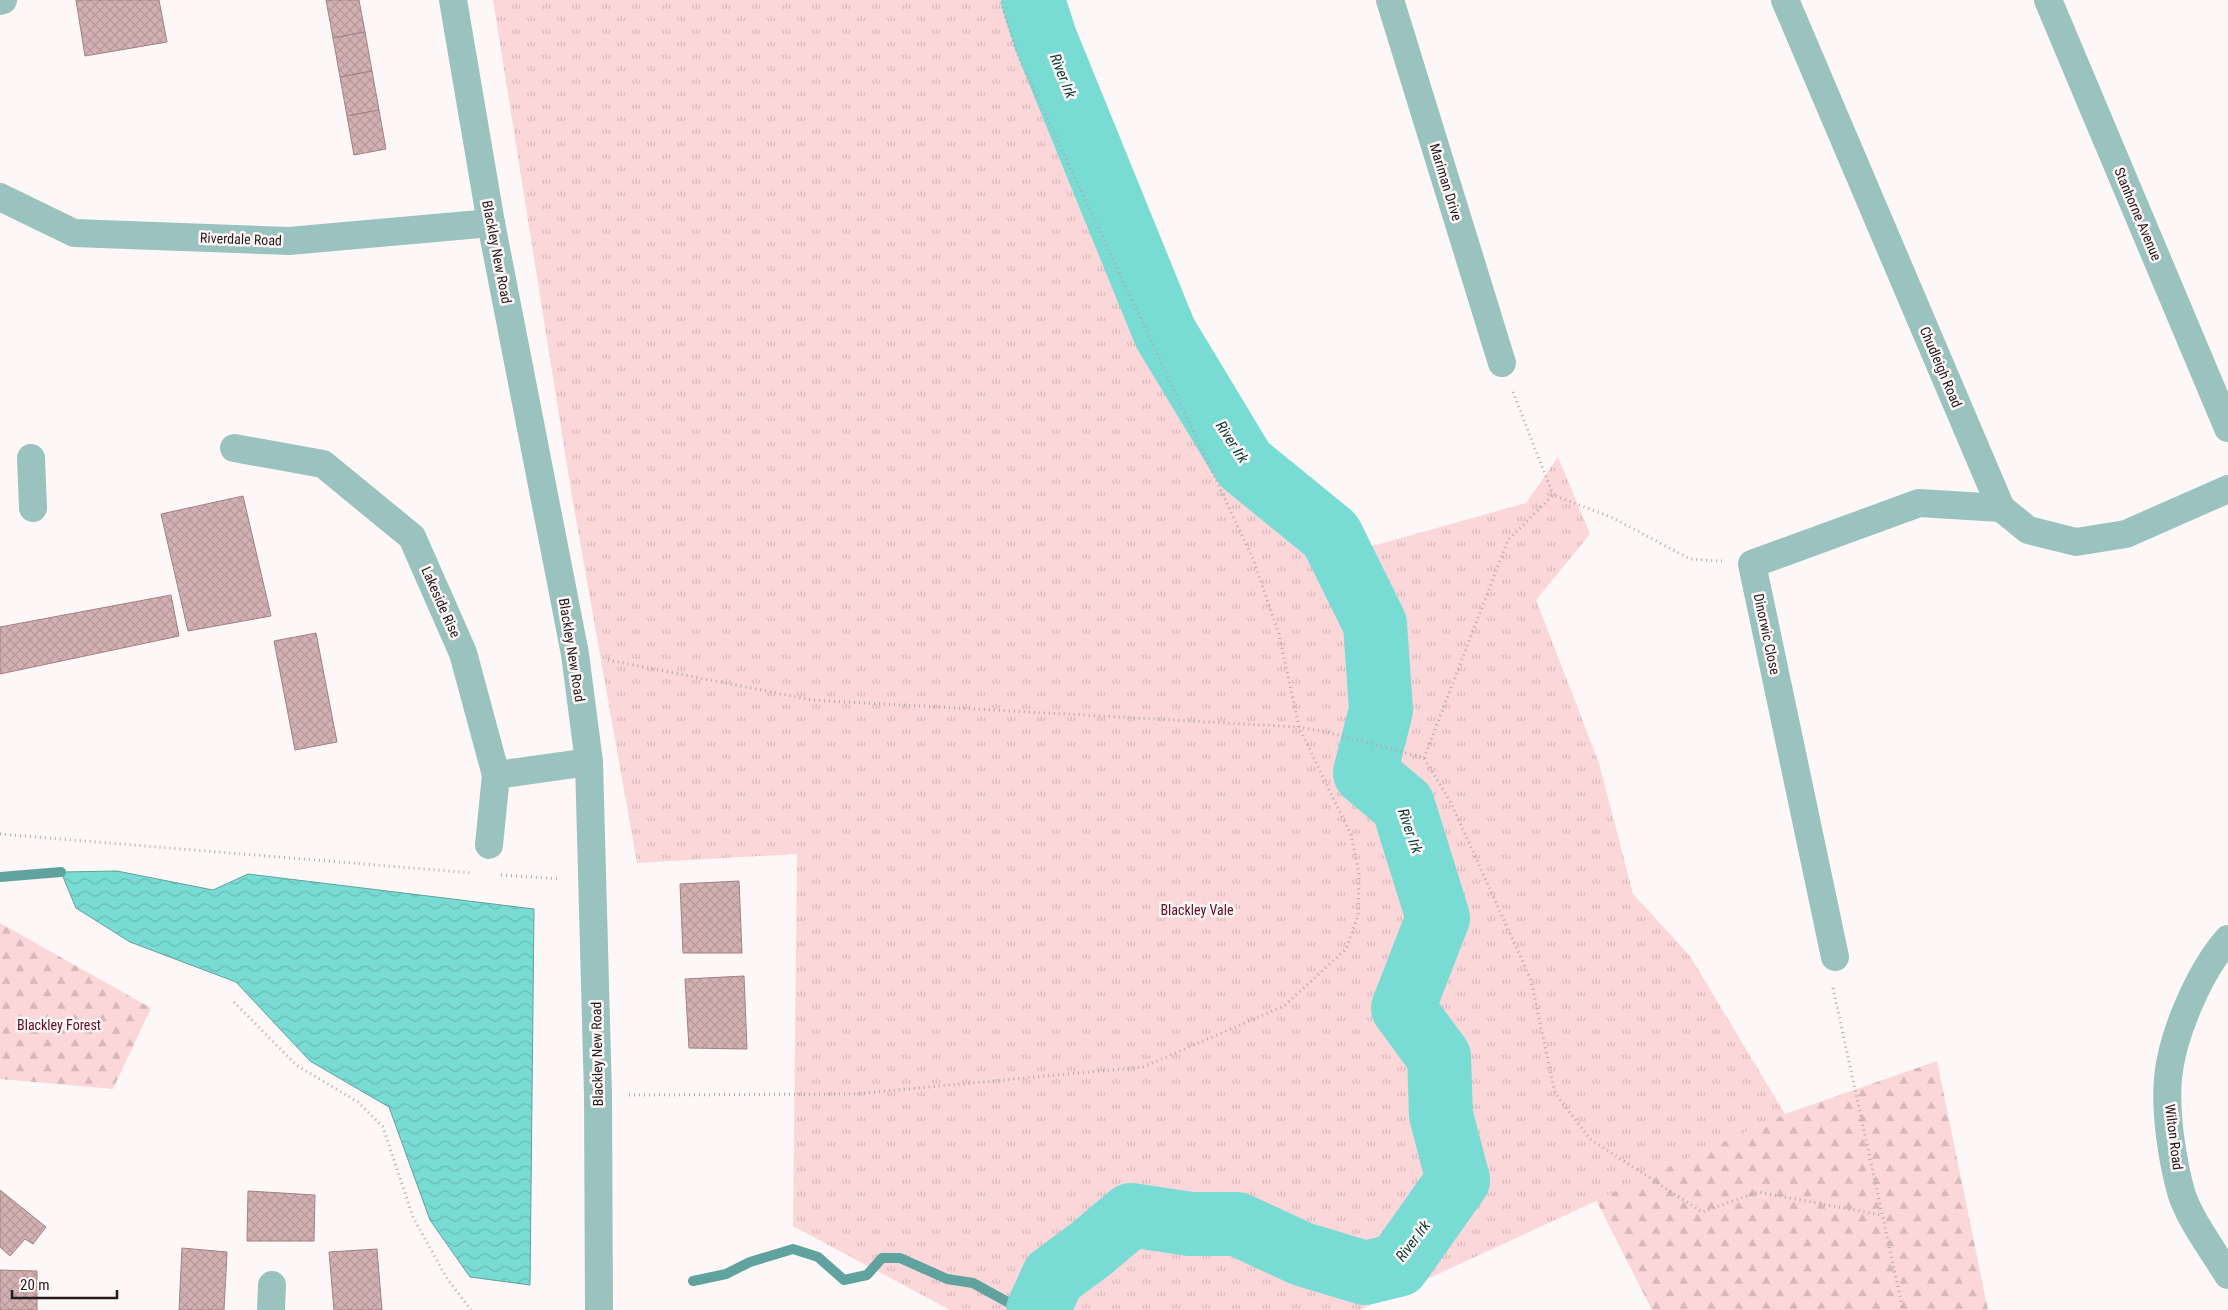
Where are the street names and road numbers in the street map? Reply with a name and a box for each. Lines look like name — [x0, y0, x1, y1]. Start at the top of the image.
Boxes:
street label: Mariman Drive — [1427, 141, 1465, 223]
street label: Stanhorne Avenue — [2111, 165, 2165, 263]
street label: Blackley New Road — [479, 199, 515, 305]
street label: Riverdale Road — [200, 230, 282, 248]
street label: Chudleigh Road — [1917, 324, 1965, 410]
street label: Lakeside Rise — [418, 564, 464, 640]
street label: Dinorwic Close — [1751, 592, 1783, 676]
street label: Blackley New Road — [556, 597, 588, 703]
street label: Blackley New Road — [588, 1002, 606, 1106]
street label: Wilton Road — [2162, 1103, 2186, 1171]

